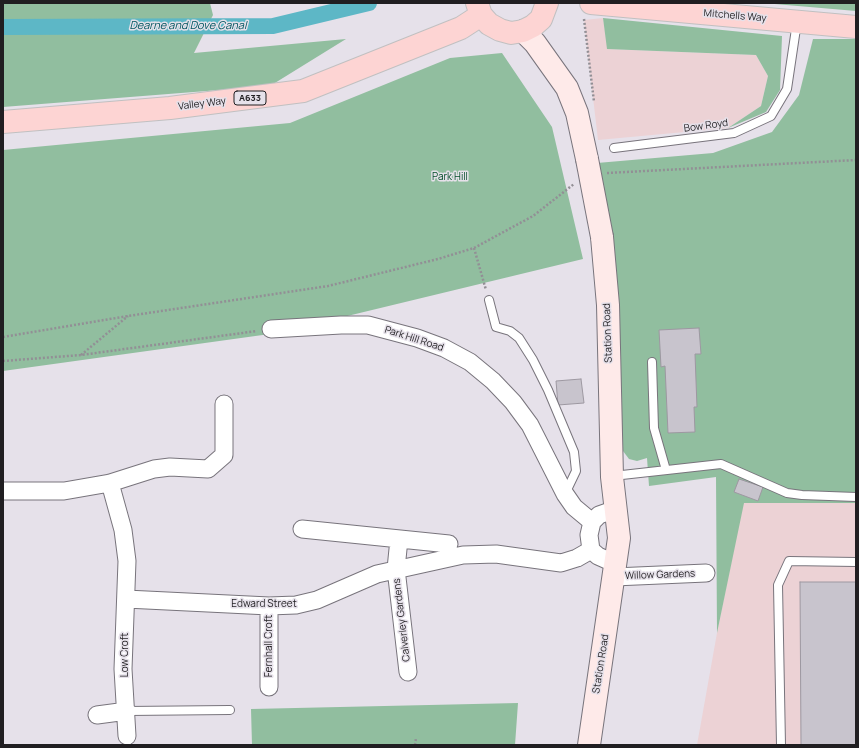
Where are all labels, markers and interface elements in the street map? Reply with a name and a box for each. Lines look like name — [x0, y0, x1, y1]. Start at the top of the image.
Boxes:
street label: Mitchells Way — [703, 7, 767, 25]
water label: Dearne and Dove Canal — [129, 19, 247, 33]
road number: A633 — [234, 91, 266, 105]
street label: Valley Way — [177, 95, 227, 113]
street label: Bow Royd — [683, 117, 729, 135]
park label: Park Hill — [432, 171, 468, 183]
street label: Station Road — [601, 303, 615, 363]
street label: Park Hill Road — [383, 324, 445, 354]
street label: Willow Gardens — [625, 568, 695, 582]
street label: Calverley Gardens — [391, 578, 413, 662]
street label: Edward Street — [231, 598, 297, 610]
street label: Fernhall Croft — [263, 615, 275, 677]
street label: Low Croft — [119, 633, 131, 677]
street label: Station Road — [590, 634, 612, 694]

